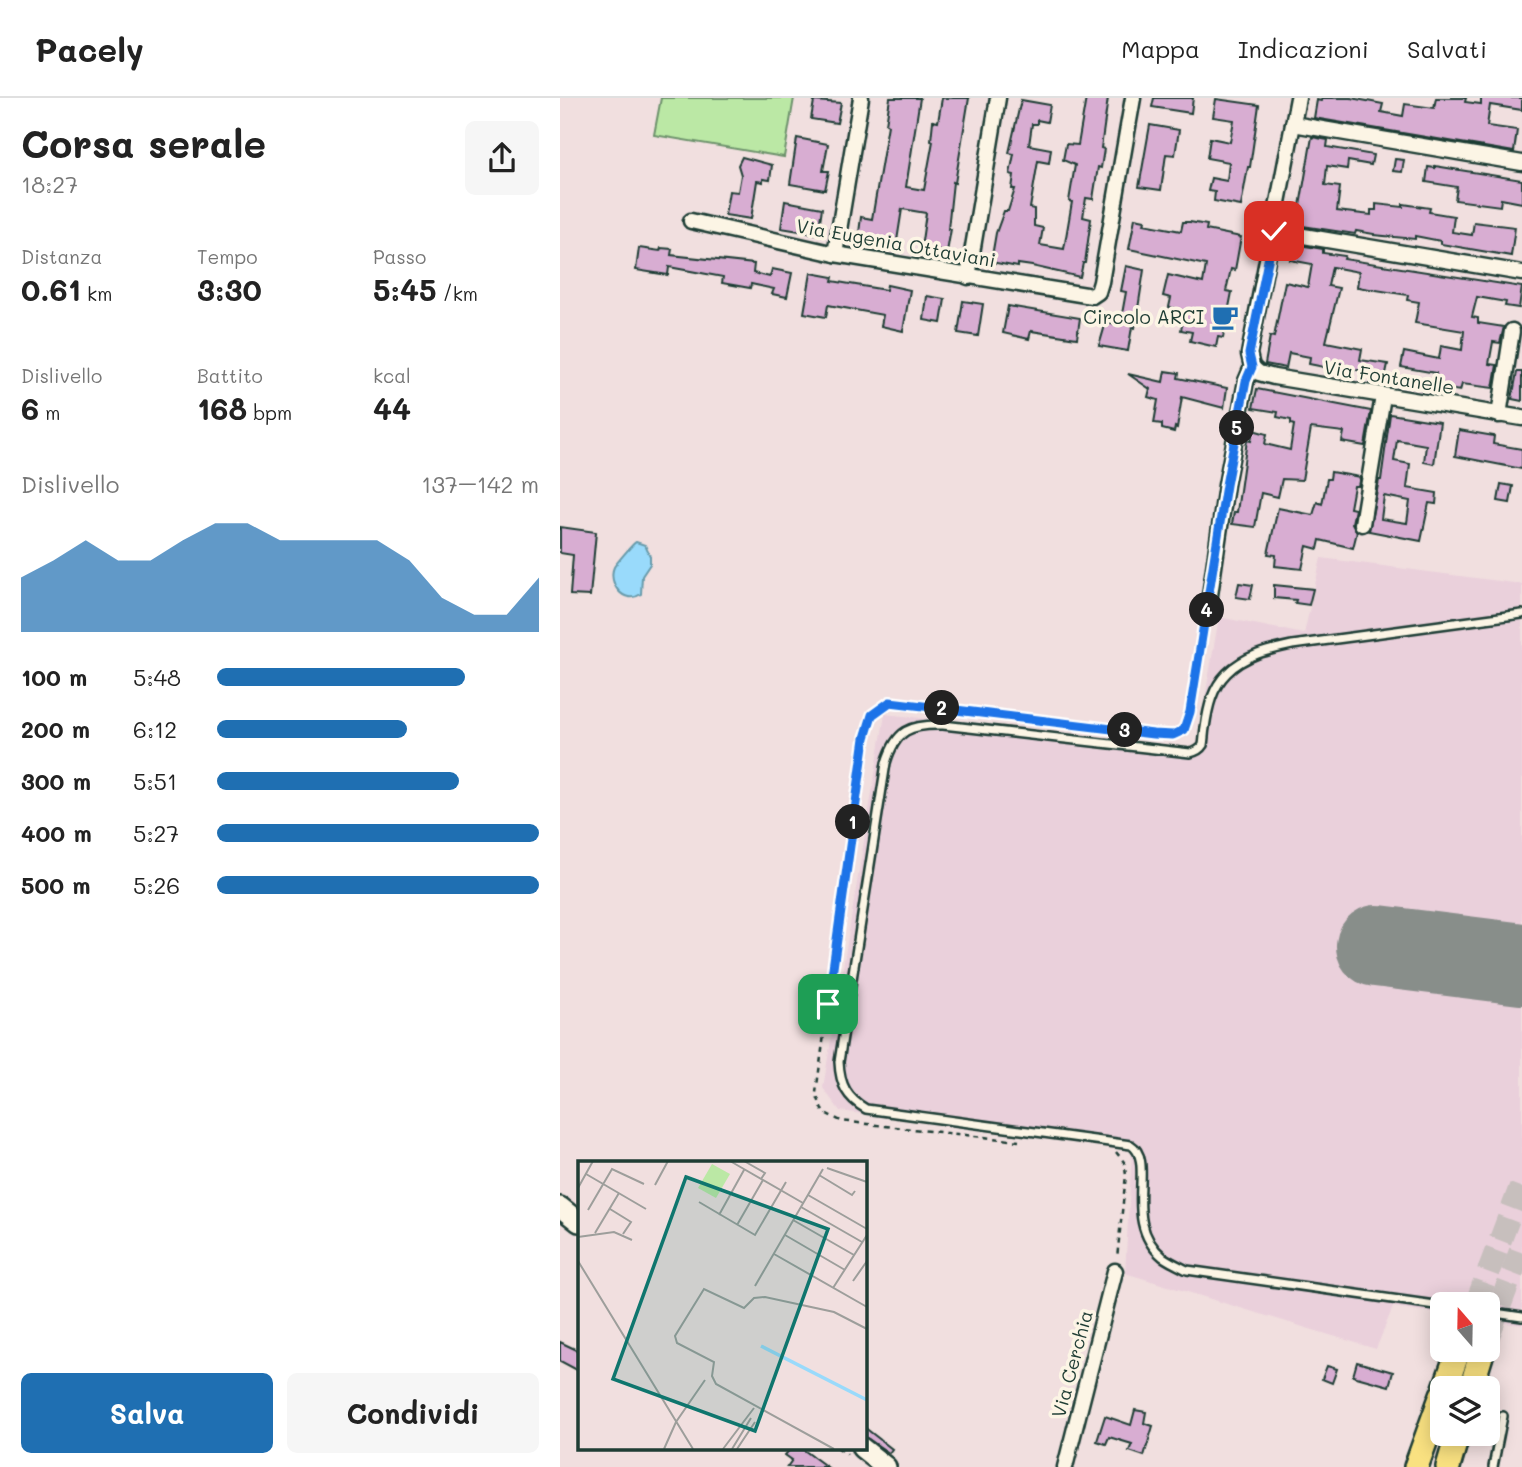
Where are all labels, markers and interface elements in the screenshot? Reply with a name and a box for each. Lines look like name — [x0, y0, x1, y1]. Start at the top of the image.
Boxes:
text: Pacely — [35, 27, 144, 70]
text: Mappa — [1121, 33, 1200, 64]
text: Indicazioni — [1238, 33, 1369, 64]
text: Salvati — [1407, 33, 1487, 64]
text: Corsa serale — [21, 118, 266, 168]
button: share — [465, 121, 539, 195]
text: 18:27 — [21, 169, 78, 199]
pin — [1244, 201, 1304, 261]
icon: check — [1255, 212, 1293, 250]
street label: Via Eugenia Ottaviani — [794, 213, 998, 272]
text: Distanza — [21, 244, 102, 269]
text: Tempo — [197, 244, 257, 269]
text: Passo — [373, 244, 426, 269]
text: 0.61 — [21, 269, 81, 309]
text: 3:30 — [197, 269, 262, 309]
text: 5:45 — [373, 269, 437, 309]
text: km — [81, 281, 112, 306]
text: /km — [437, 281, 478, 306]
cafe icon: Circolo ARCI — [1210, 302, 1240, 332]
place label: Circolo ARCI — [1083, 304, 1204, 329]
street label: Via Fontanelle — [1322, 354, 1456, 399]
text: Dislivello — [21, 363, 102, 388]
text: Battito — [197, 363, 263, 388]
text: kcal — [373, 363, 411, 388]
text: 6 — [21, 388, 39, 428]
text: 168 — [197, 388, 247, 428]
text: 44 — [373, 388, 411, 428]
text: m — [39, 400, 60, 425]
text: bpm — [247, 400, 292, 425]
pin: 5 — [1220, 410, 1254, 446]
text: 5 — [1231, 415, 1242, 440]
text: Dislivello — [21, 469, 119, 499]
text: 137–142 m — [421, 469, 539, 499]
pin: 4 — [1190, 592, 1224, 628]
text: 4 — [1200, 597, 1213, 622]
text: 100 m — [21, 662, 87, 692]
text: 5:48 — [133, 662, 181, 692]
pin: 2 — [924, 690, 960, 726]
text: 2 — [936, 695, 947, 720]
pin: 3 — [1108, 712, 1142, 748]
text: 200 m — [21, 714, 90, 744]
text: 6:12 — [133, 714, 177, 744]
text: 3 — [1119, 717, 1130, 742]
text: 300 m — [21, 766, 91, 796]
text: 5:51 — [133, 766, 177, 796]
pin: 1 — [836, 804, 870, 840]
text: 1 — [848, 809, 857, 834]
text: 400 m — [21, 818, 92, 848]
text: 5:27 — [133, 818, 179, 848]
text: 500 m — [21, 870, 91, 900]
text: 5:26 — [133, 870, 180, 900]
pin — [798, 974, 858, 1034]
icon: arrive — [809, 985, 847, 1023]
inset map — [578, 1161, 866, 1450]
north arrow — [1430, 1292, 1500, 1362]
map controls — [1430, 1292, 1500, 1446]
street label: Via Cerchia — [1045, 1307, 1098, 1420]
button: Salva — [21, 1373, 273, 1453]
button: Condividi — [287, 1373, 539, 1453]
button: layers — [1430, 1376, 1500, 1446]

